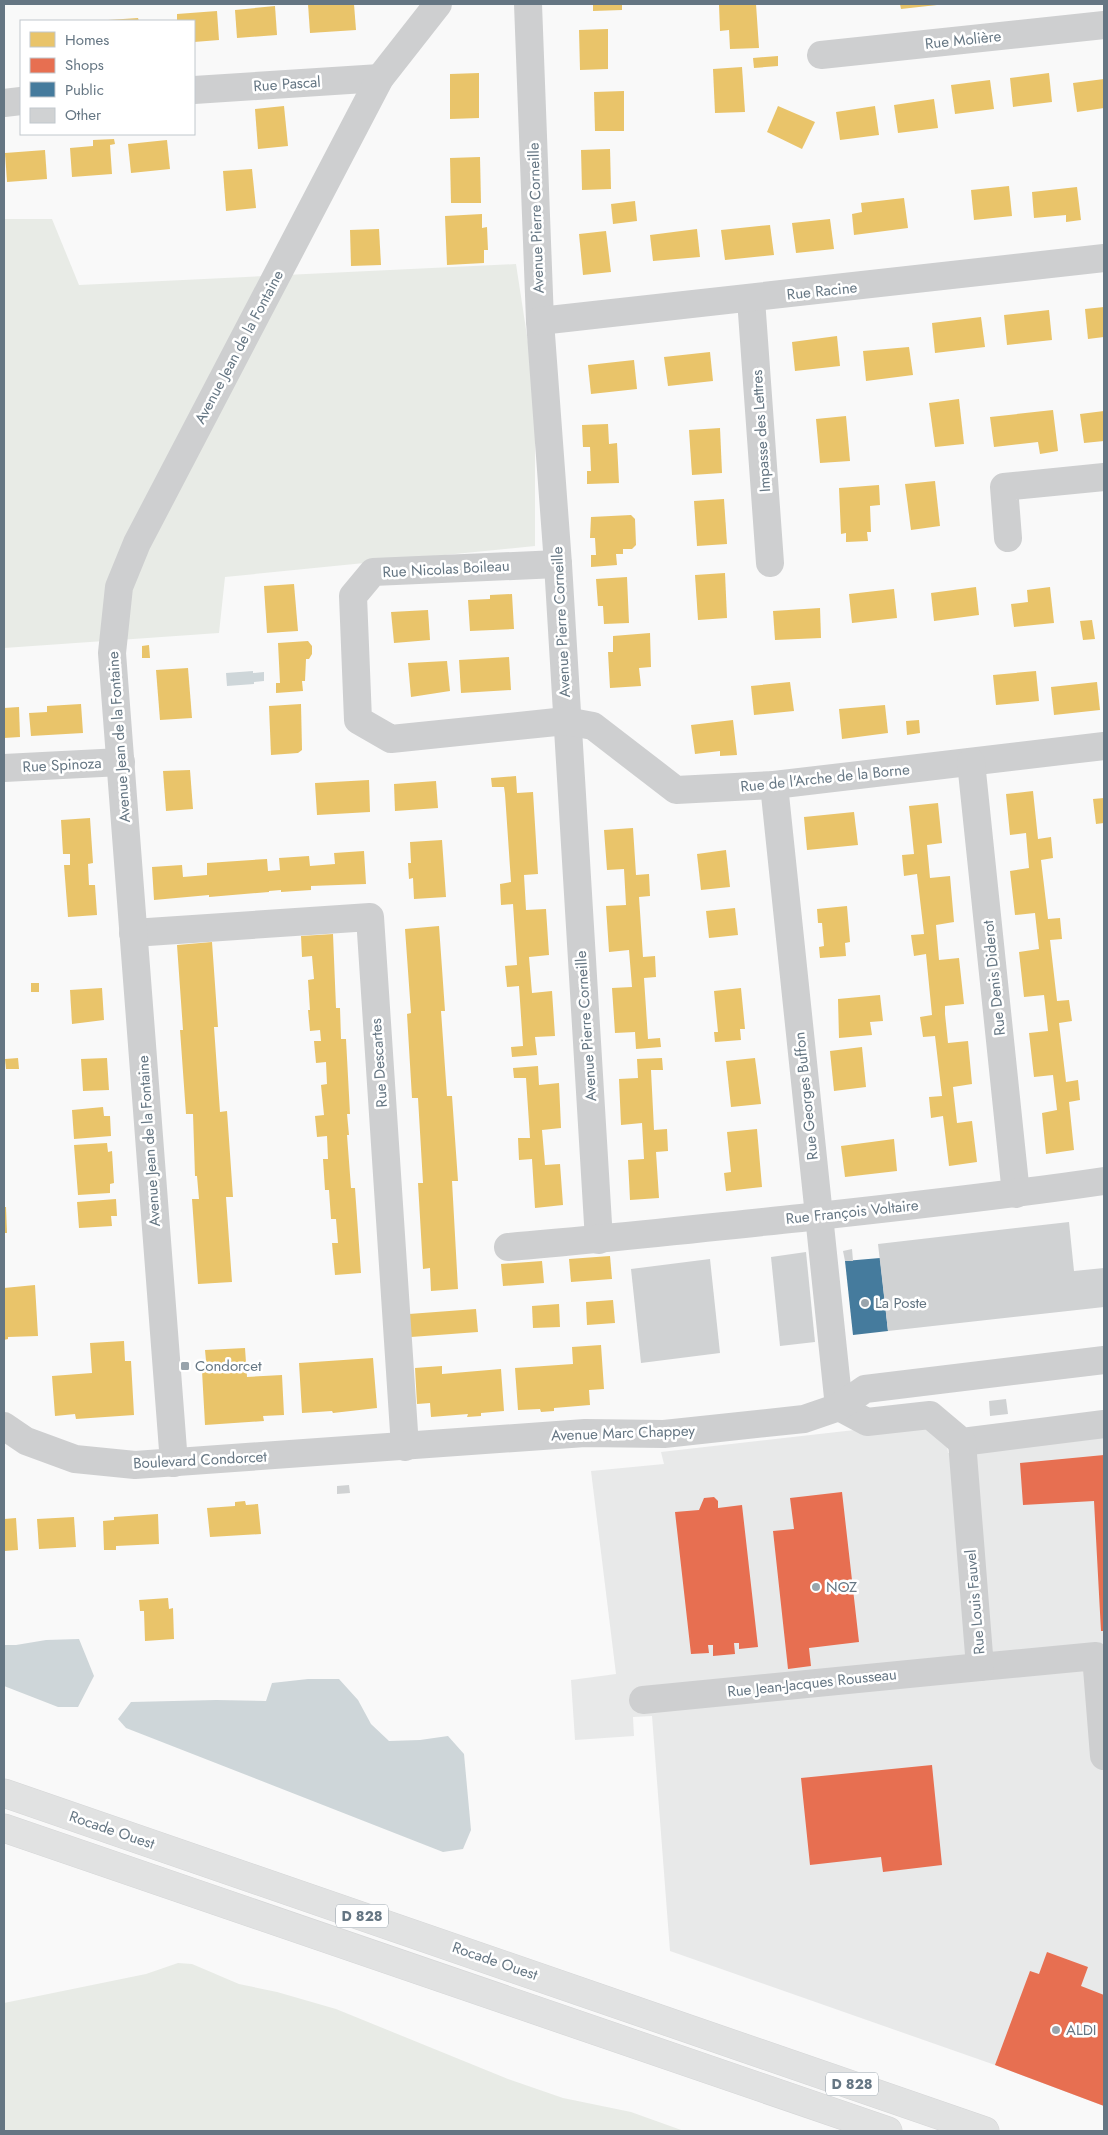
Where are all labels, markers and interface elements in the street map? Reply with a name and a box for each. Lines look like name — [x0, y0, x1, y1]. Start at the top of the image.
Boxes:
legend — [20, 20, 195, 135]
street label: Rue Molière — [924, 25, 1002, 55]
text: Homes — [65, 29, 109, 51]
text: Shops — [65, 54, 104, 76]
street label: Rue Pascal — [253, 71, 321, 97]
text: Public — [65, 79, 104, 101]
text: Other — [65, 104, 102, 126]
street label: Avenue Pierre Corneille — [522, 142, 550, 294]
street label: Avenue Jean de la Fontaine — [189, 266, 289, 428]
street label: Rue Racine — [786, 276, 859, 306]
street label: Impasse des Lettres — [746, 369, 776, 493]
street label: Avenue Pierre Corneille — [546, 546, 576, 698]
street label: Rue Nicolas Boileau — [382, 555, 510, 583]
street label: Avenue Jean de la Fontaine — [102, 650, 136, 823]
street label: Rue Spinoza — [22, 752, 102, 778]
street label: Rue de l'Arche de la Borne — [739, 758, 911, 798]
street label: Rue Denis Diderot — [977, 919, 1011, 1037]
street label: Avenue Pierre Corneille — [570, 950, 602, 1102]
street label: Rue Descartes — [365, 1018, 393, 1108]
street label: Rue Georges Buffon — [788, 1031, 824, 1161]
street label: Avenue Jean de la Fontaine — [132, 1054, 166, 1227]
street label: Rue François Voltaire — [784, 1194, 920, 1230]
place label: La Poste — [875, 1292, 927, 1314]
marker: La Poste — [859, 1297, 871, 1309]
place label: Condorcet — [195, 1355, 262, 1377]
marker: Condorcet — [179, 1360, 191, 1372]
street label: Avenue Marc Chappey — [551, 1419, 696, 1447]
street label: Boulevard Condorcet — [133, 1445, 268, 1474]
street label: Rue Louis Fauvel — [959, 1549, 991, 1655]
place label: NOZ — [826, 1576, 857, 1598]
marker: NOZ — [810, 1581, 822, 1593]
street label: Rue Jean-Jacques Rousseau — [726, 1663, 898, 1703]
street label: Rocade Ouest — [66, 1805, 158, 1855]
road number: D 828 — [336, 1904, 388, 1928]
street label: Rocade Ouest — [449, 1936, 541, 1986]
place label: ALDI — [1066, 2019, 1097, 2041]
marker: ALDI — [1050, 2024, 1062, 2036]
road number: D 828 — [826, 2072, 878, 2096]

